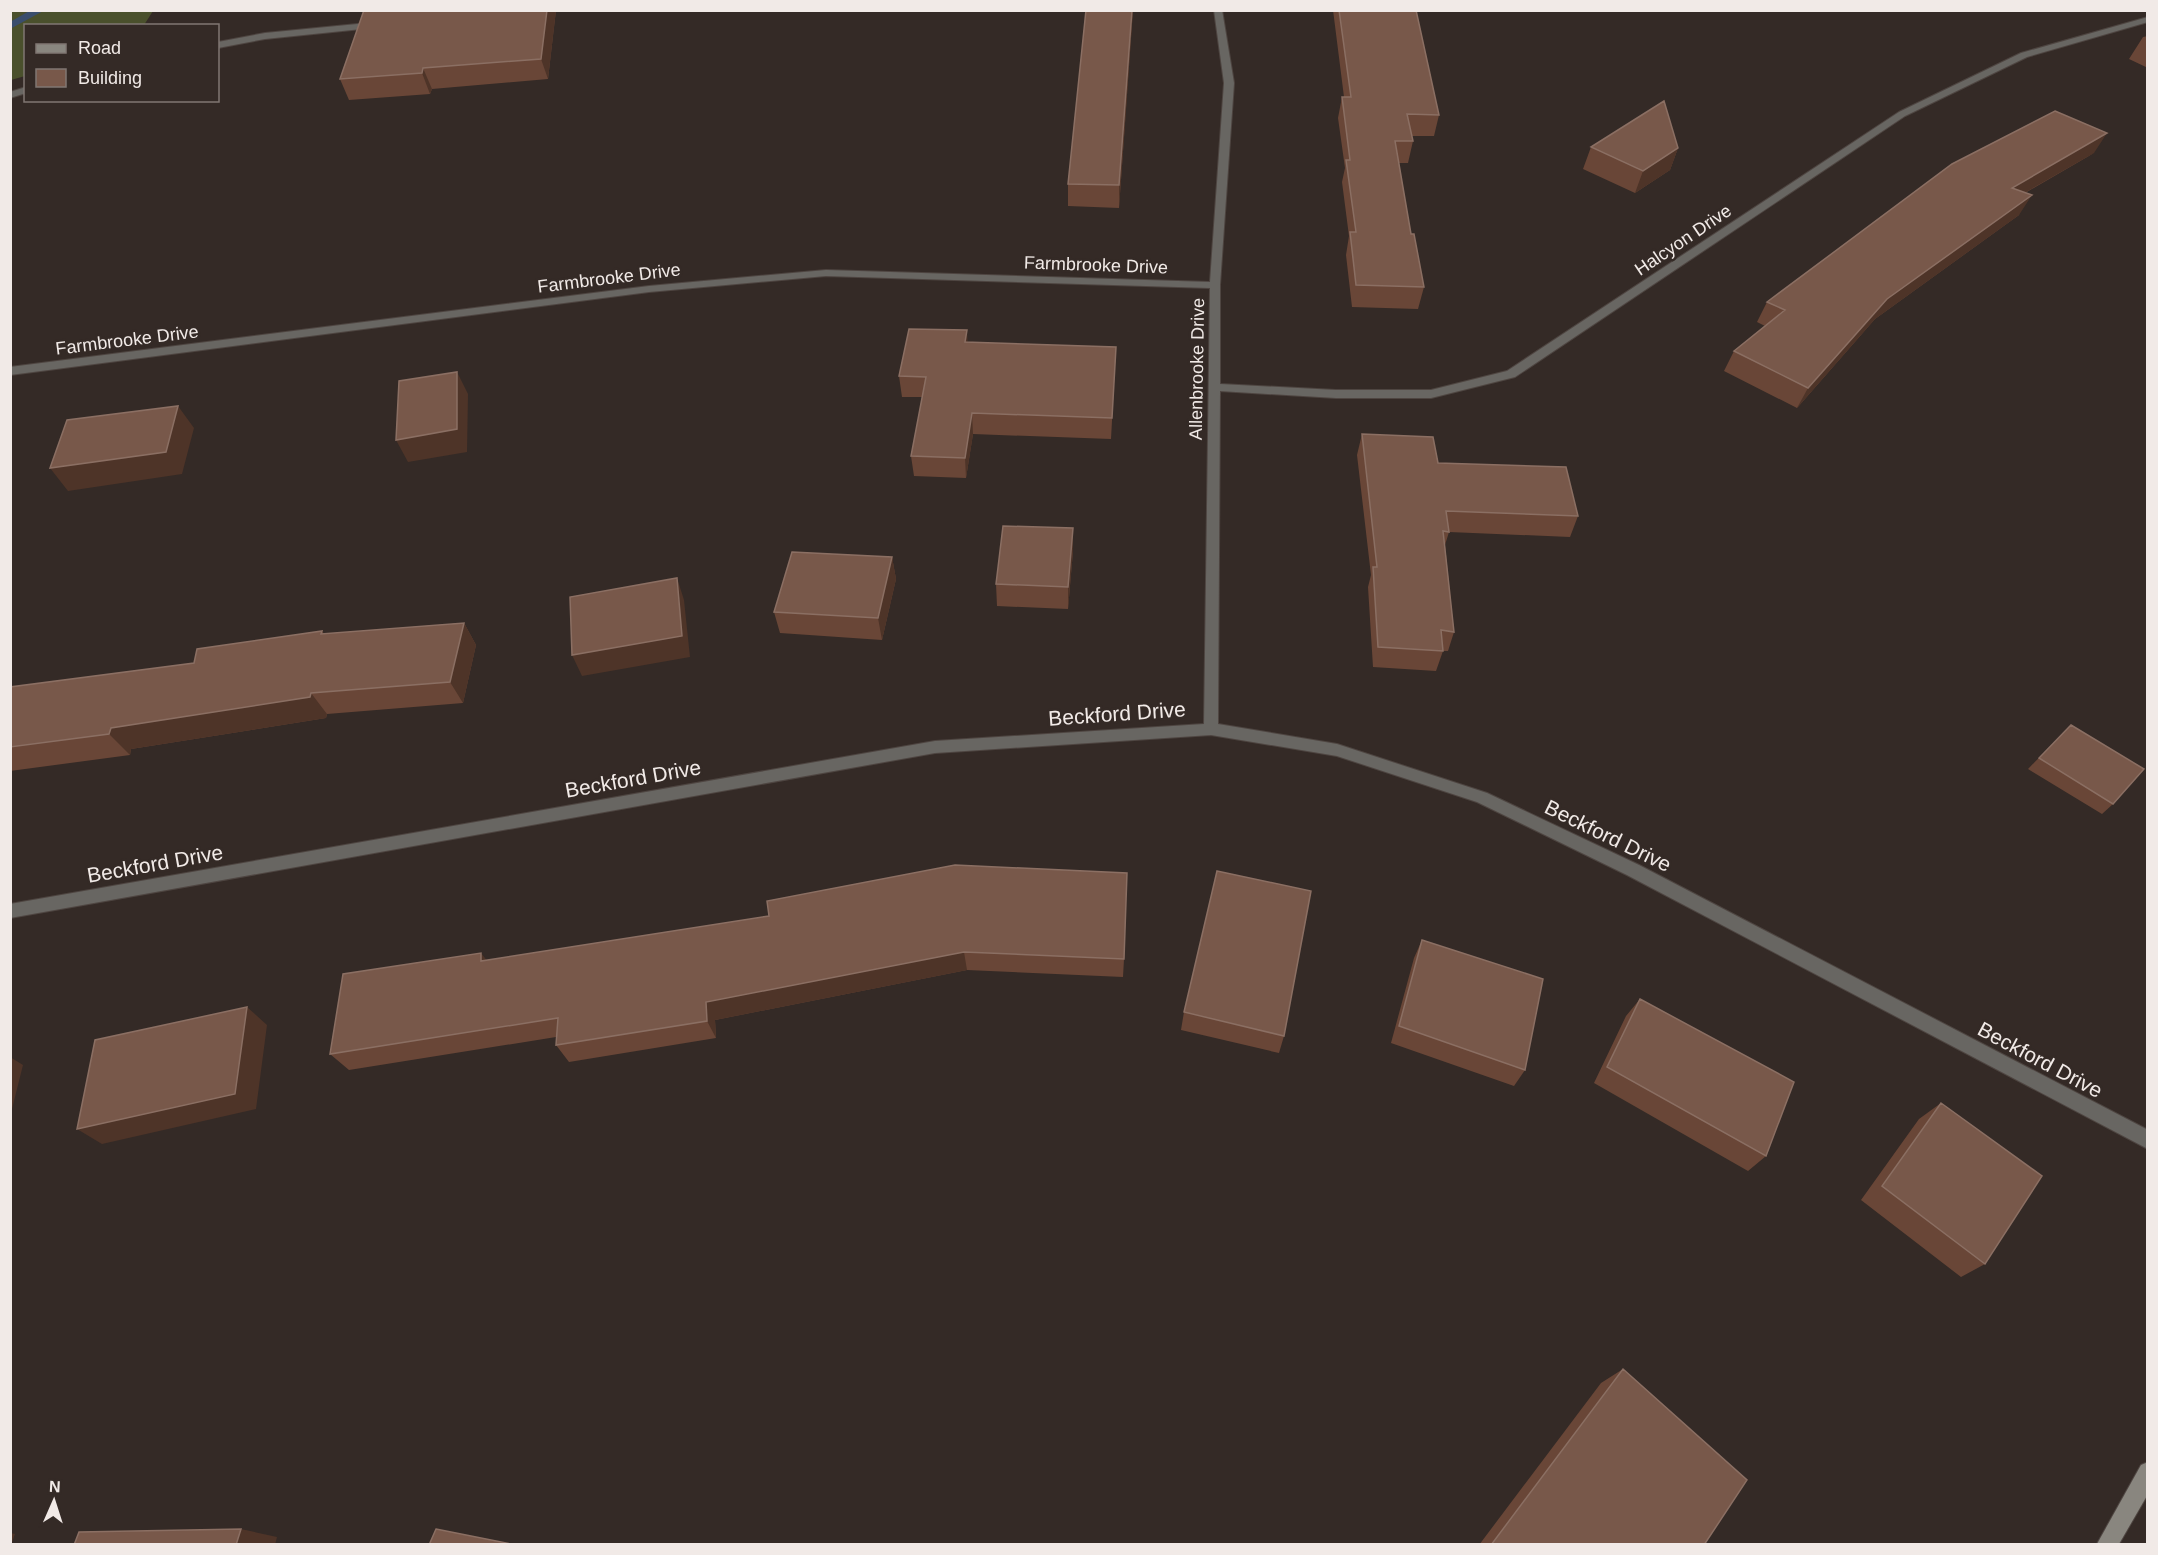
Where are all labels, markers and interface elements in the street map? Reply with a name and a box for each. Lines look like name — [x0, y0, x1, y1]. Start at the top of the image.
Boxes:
legend — [24, 24, 219, 102]
text: Road — [78, 38, 121, 58]
text: Building — [78, 68, 142, 88]
street label: Halcyon Drive — [1631, 200, 1735, 280]
street label: Farmbrooke Drive — [1024, 252, 1168, 278]
street label: Farmbrooke Drive — [536, 259, 682, 297]
street label: Allenbrooke Drive — [1186, 298, 1208, 440]
street label: Farmbrooke Drive — [54, 321, 200, 359]
street label: Beckford Drive — [1047, 697, 1186, 730]
street label: Beckford Drive — [563, 755, 703, 802]
street label: Beckford Drive — [1541, 795, 1675, 876]
street label: Beckford Drive — [85, 840, 225, 887]
street label: Beckford Drive — [1974, 1017, 2106, 1102]
north arrow — [24, 1471, 84, 1531]
text: N — [49, 1478, 61, 1495]

